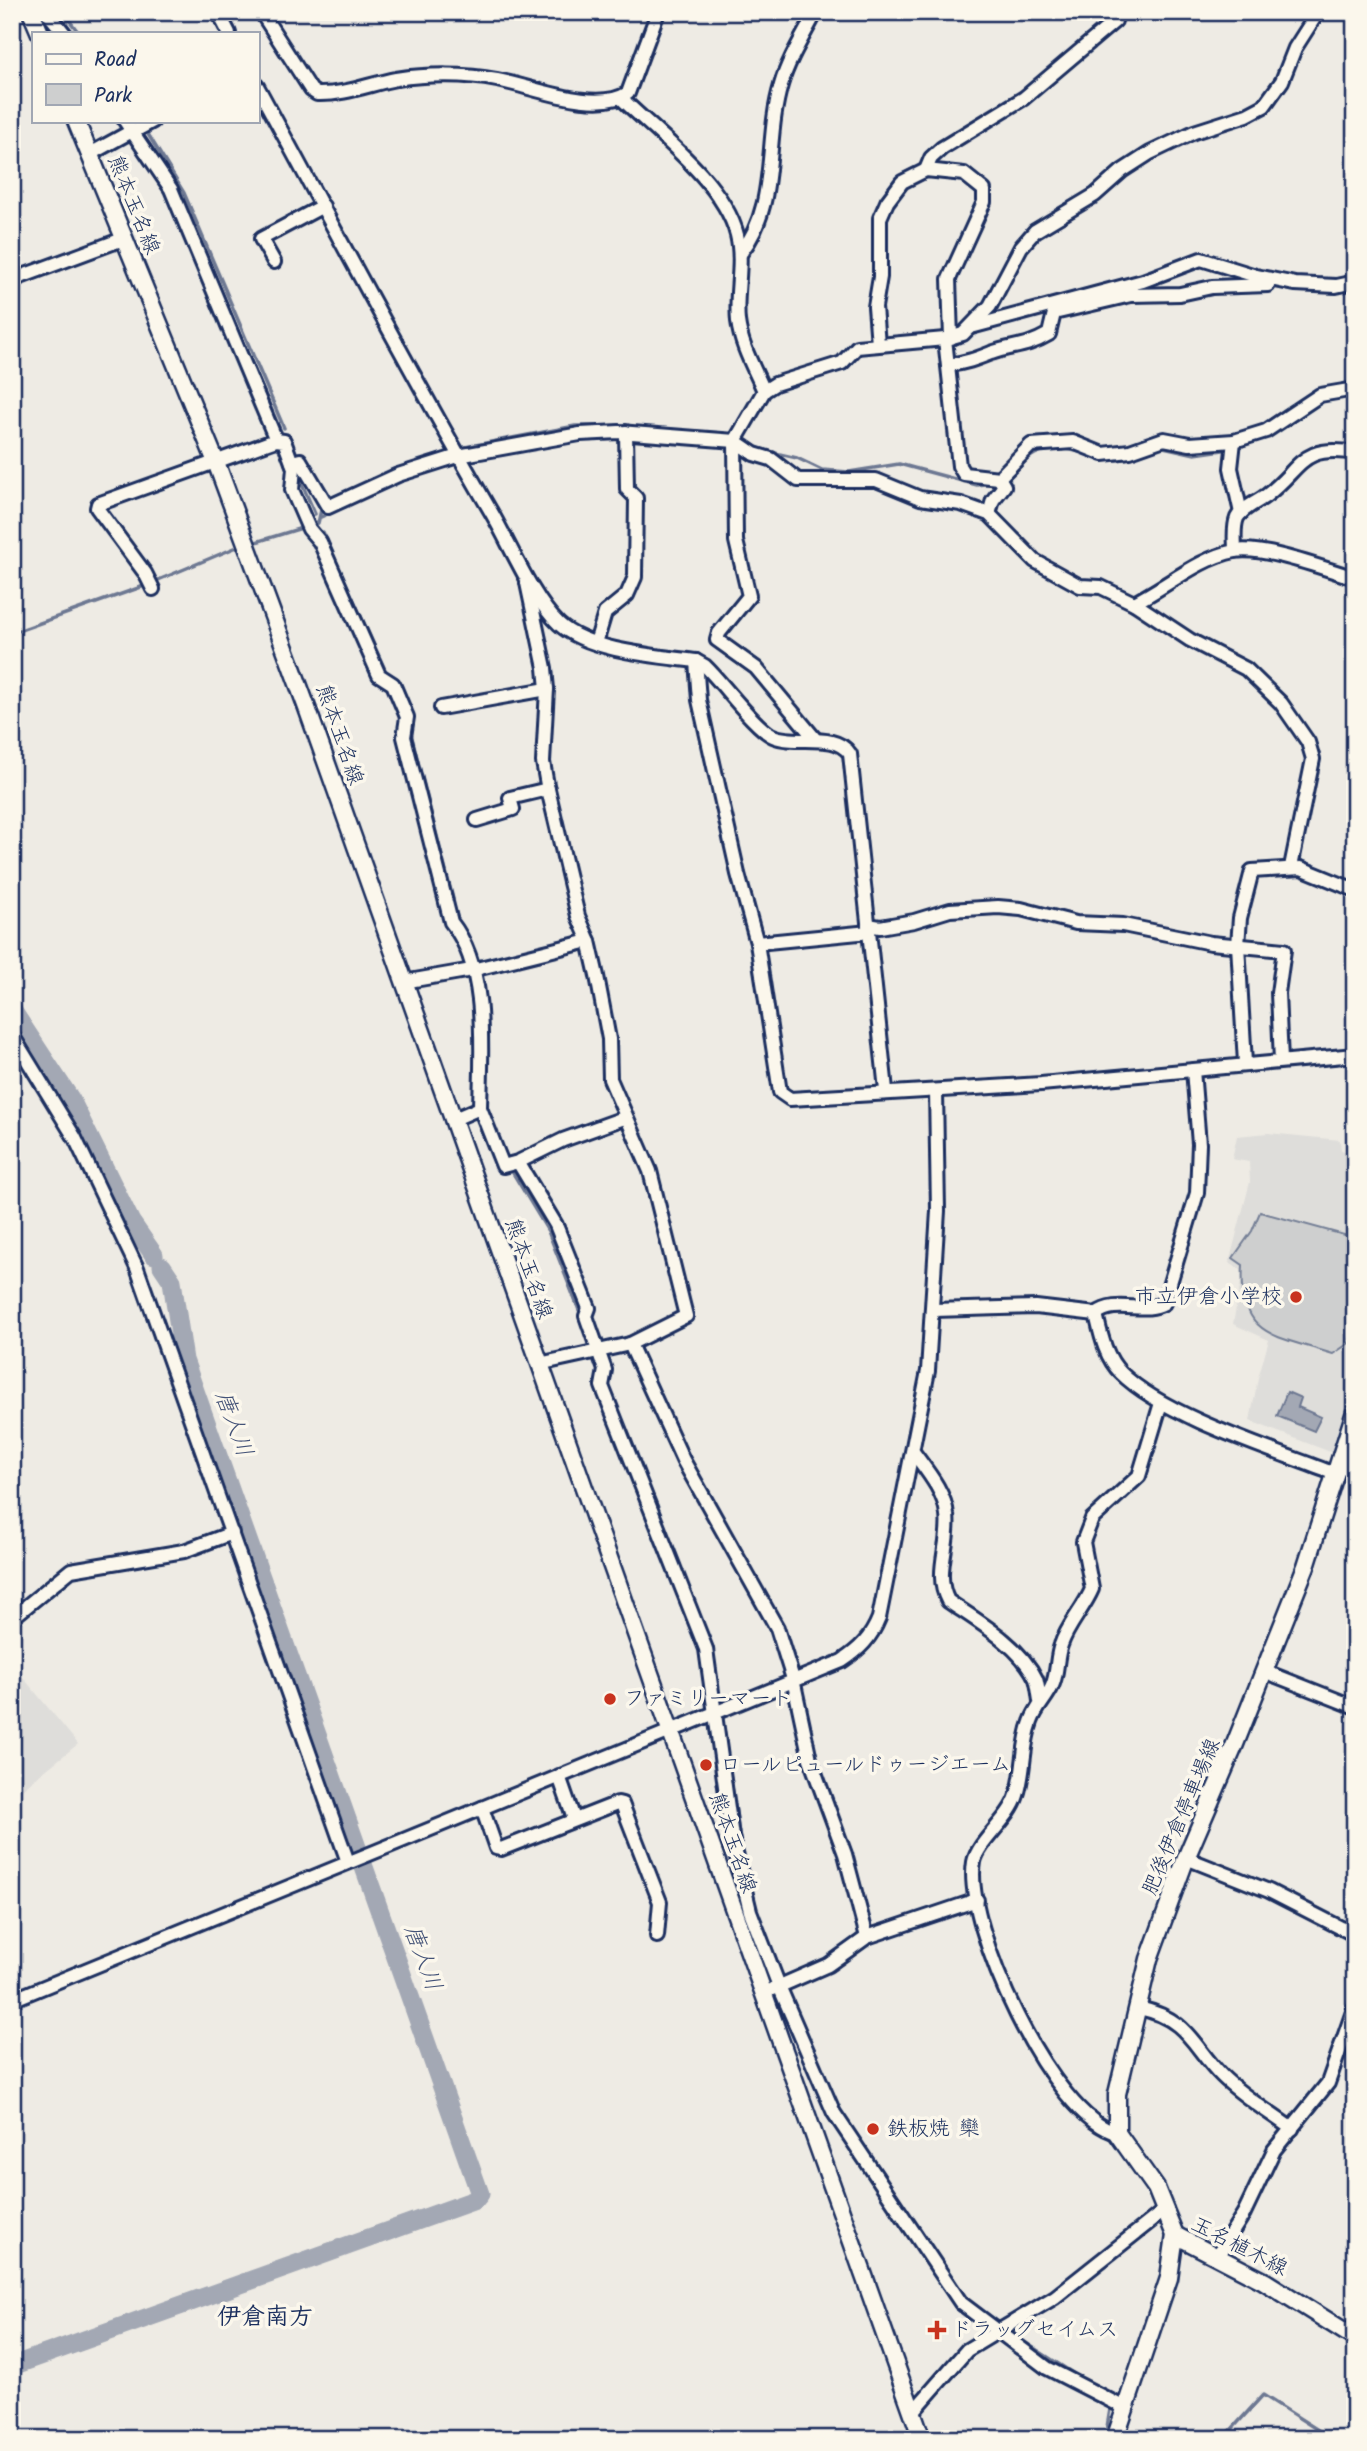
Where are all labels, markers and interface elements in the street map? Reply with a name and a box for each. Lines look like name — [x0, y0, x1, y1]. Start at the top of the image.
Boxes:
legend — [32, 32, 259, 122]
text: Road — [94, 44, 137, 77]
text: Park — [94, 80, 132, 113]
street label: 熊本玉名線 — [98, 150, 168, 260]
street label: 熊本玉名線 — [306, 680, 372, 790]
street label: 熊本玉名線 — [495, 1214, 561, 1324]
place label: 市立伊倉小学校 — [1135, 1281, 1282, 1314]
marker: 市立伊倉小学校 — [1288, 1289, 1304, 1305]
water label: 唐人川 — [204, 1385, 262, 1463]
place label: ファミリーマート — [624, 1683, 792, 1716]
marker: ファミリーマート — [602, 1691, 618, 1707]
street label: 肥後伊倉停車場線 — [1134, 1733, 1230, 1901]
place label: ロールピュールドゥージエーム — [720, 1749, 1011, 1782]
marker: ロールピュールドゥージエーム — [698, 1757, 714, 1773]
street label: 熊本玉名線 — [699, 1788, 765, 1898]
water label: 唐人川 — [393, 1919, 451, 1997]
place label: 鉄板焼 欒 — [887, 2113, 979, 2146]
marker: 鉄板焼 欒 — [865, 2121, 881, 2137]
street label: 玉名植木線 — [1185, 2208, 1293, 2286]
district label: 伊倉南方 — [217, 2298, 313, 2337]
place label: ドラッグセイムス — [951, 2314, 1118, 2347]
marker: ドラッグセイムス — [929, 2322, 945, 2338]

